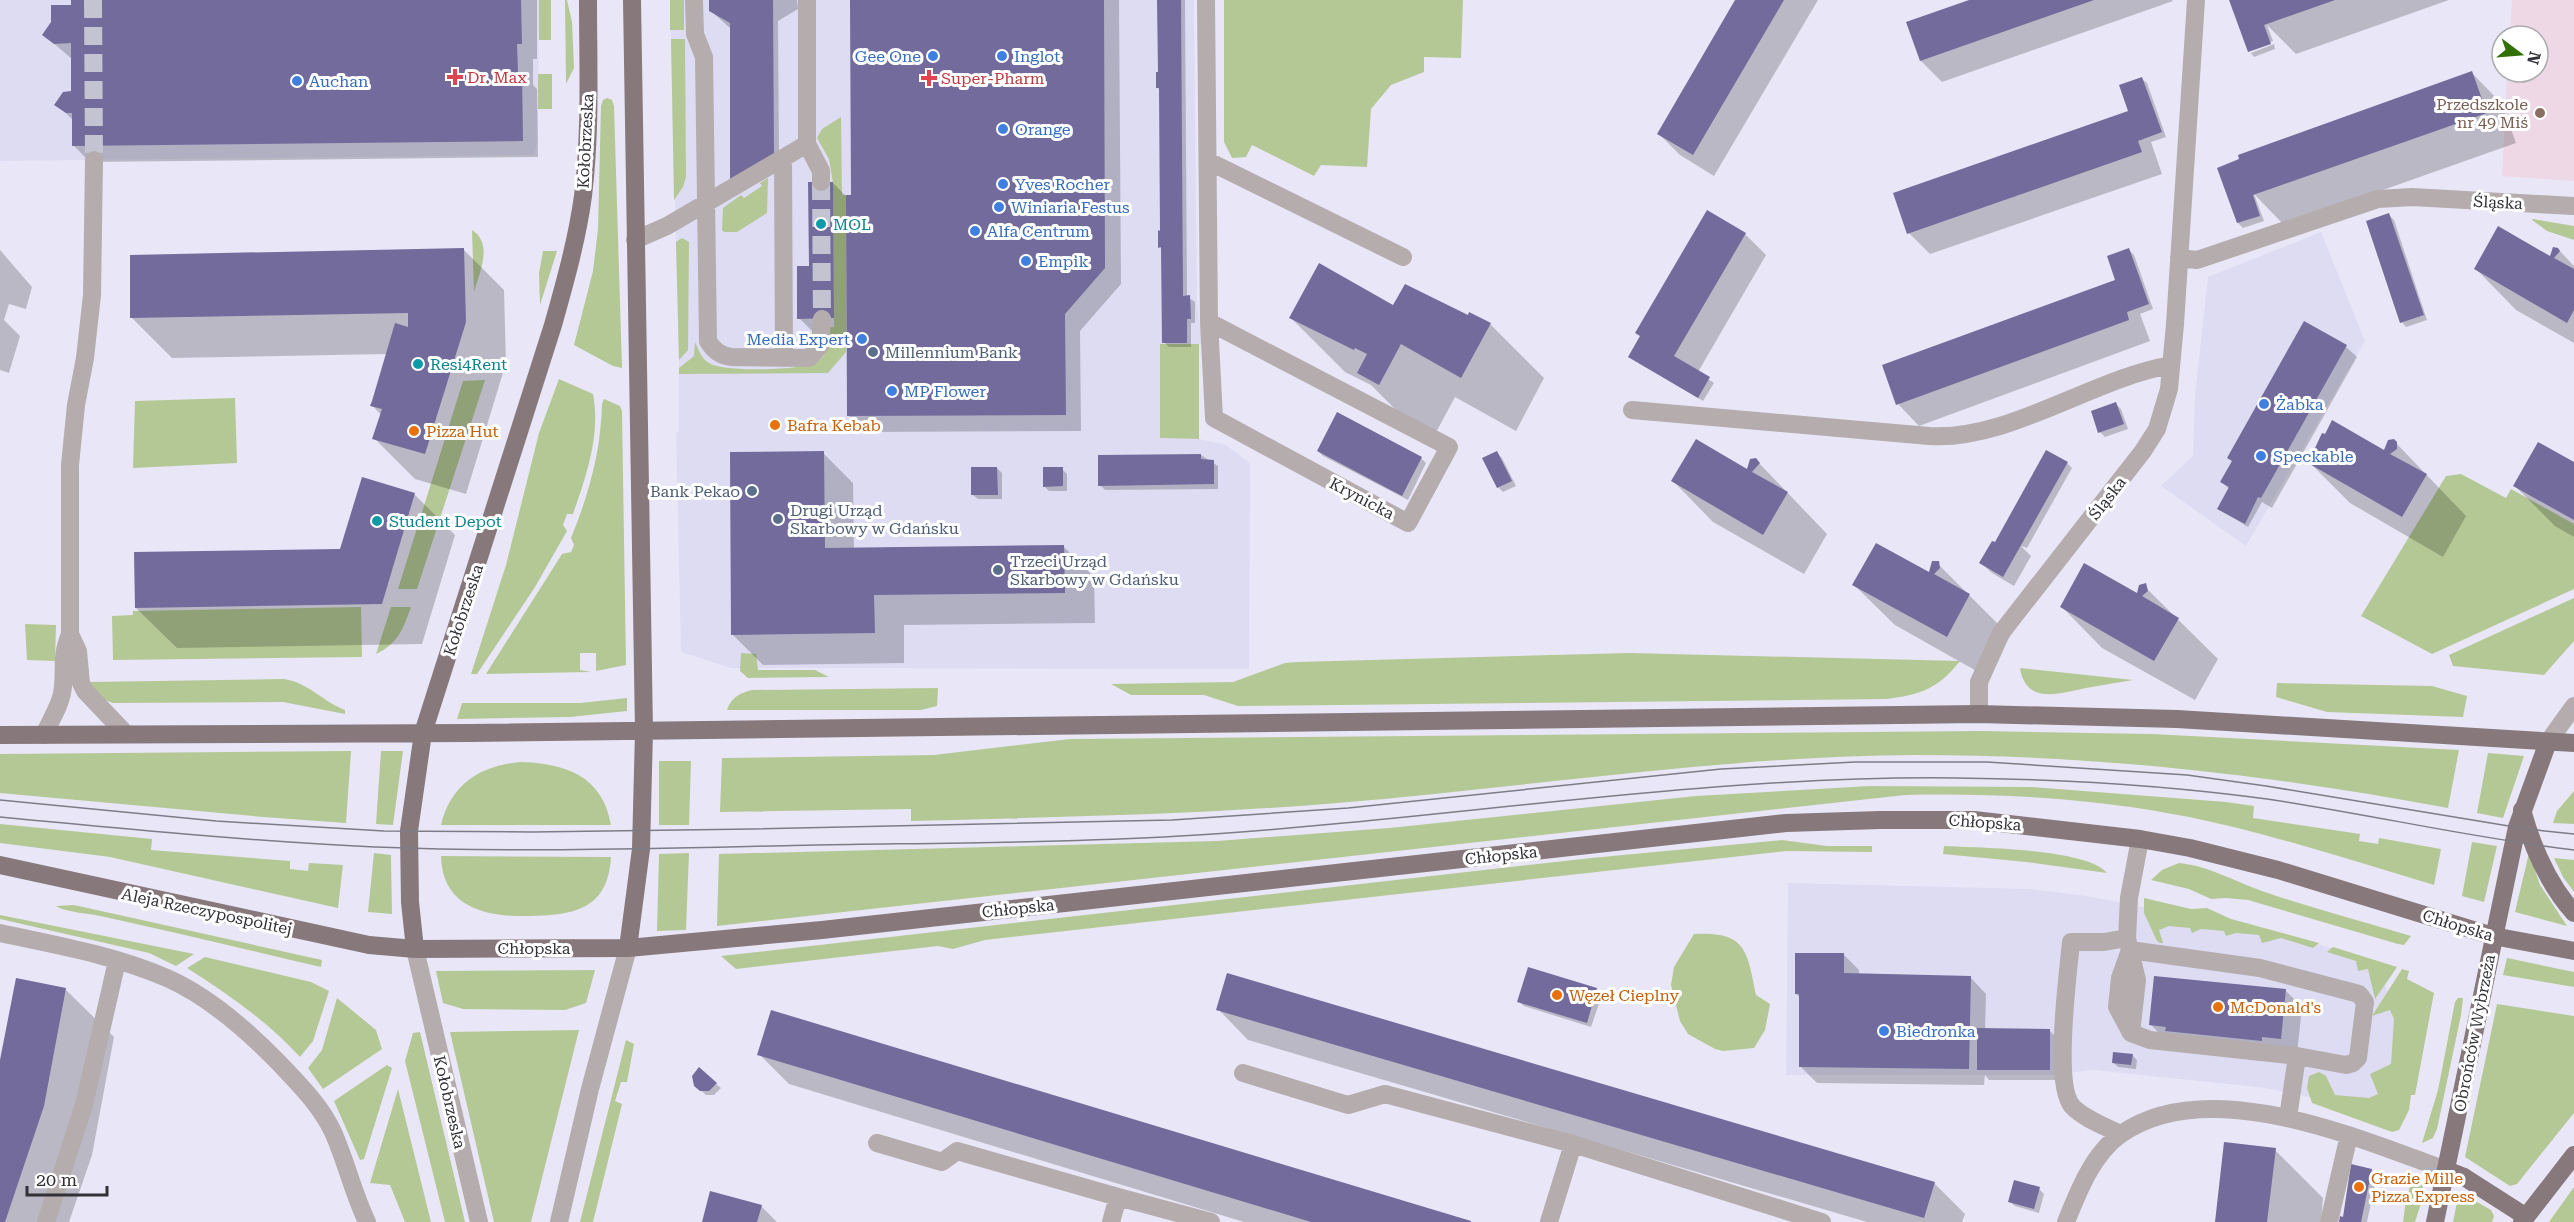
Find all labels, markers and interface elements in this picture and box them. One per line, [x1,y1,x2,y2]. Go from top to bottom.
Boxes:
north arrow [2490,24,2550,84]
place label: Gee One [855,47,921,66]
place label: Inglot [1014,47,1060,66]
marker: Gee One [926,49,940,63]
marker: Inglot [995,49,1009,63]
text: N [2523,49,2545,67]
place label: Dr. Max [467,68,527,87]
place label: Super-Pharm [941,69,1045,88]
marker: Dr. Max [448,70,462,84]
marker: Super-Pharm [922,71,936,85]
place label: Auchan [309,72,368,91]
marker: Auchan [290,74,304,88]
street label: Kołobrzeska [574,93,597,189]
place label: Przedszkole nr 49 Miś [2436,95,2528,132]
marker: Przedszkole nr 49 Miś [2533,106,2547,120]
place label: Orange [1015,120,1071,139]
marker: Orange [996,122,1010,136]
place label: Yves Rocher [1015,175,1110,194]
marker: Yves Rocher [996,177,1010,191]
street label: Śląska [2473,192,2523,213]
place label: Winiaria Festus [1011,198,1130,217]
marker: Winiaria Festus [992,200,1006,214]
place label: MOL [833,215,871,234]
marker: MOL [814,217,828,231]
place label: Alfa Centrum [987,222,1090,241]
marker: Alfa Centrum [968,224,982,238]
place label: Empik [1038,252,1089,271]
marker: Empik [1019,254,1033,268]
place label: Media Expert [746,330,850,349]
marker: Media Expert [855,332,869,346]
place label: Millennium Bank [885,343,1018,362]
marker: Millennium Bank [866,345,880,359]
place label: Resi4Rent [430,355,507,374]
marker: Resi4Rent [411,357,425,371]
place label: MP Flower [904,382,986,401]
marker: MP Flower [885,384,899,398]
place label: Żabka [2276,395,2324,414]
marker: Żabka [2257,397,2271,411]
place label: Bafra Kebab [787,416,881,435]
marker: Bafra Kebab [768,418,782,432]
place label: Pizza Hut [426,422,499,441]
marker: Pizza Hut [407,424,421,438]
place label: Speckable [2273,447,2354,466]
marker: Speckable [2254,449,2268,463]
street label: Krynicka [1326,473,1398,524]
street label: Śląska [2085,473,2130,524]
place label: Bank Pekao [650,482,740,501]
marker: Bank Pekao [745,484,759,498]
place label: Drugi Urząd Skarbowy w Gdańsku [790,501,959,538]
place label: Student Depot [389,512,502,531]
marker: Drugi Urząd Skarbowy w Gdańsku [771,512,785,526]
marker: Student Depot [370,514,384,528]
place label: Trzeci Urząd Skarbowy w Gdańsku [1010,552,1179,589]
street label: Kołobrzeska [440,562,487,658]
marker: Trzeci Urząd Skarbowy w Gdańsku [991,563,1005,577]
street label: Chłopska [1948,810,2022,835]
street label: Chłopska [1464,842,1539,869]
street label: Aleja Rzeczypospolitej [120,884,294,939]
street label: Chłopska [981,895,1056,922]
street label: Chłopska [2420,906,2496,945]
street label: Chłopska [498,939,571,958]
street label: Obrońców Wybrzeża [2450,952,2499,1113]
place label: Węzeł Cieplny [1569,986,1680,1005]
marker: Węzeł Cieplny [1550,988,1564,1002]
place label: McDonald's [2230,998,2322,1017]
marker: McDonald's [2211,1000,2225,1014]
place label: Biedronka [1896,1022,1976,1041]
marker: Biedronka [1877,1024,1891,1038]
street label: Kołobrzeska [430,1054,470,1151]
scale bar [27,1159,106,1197]
text: 20 m [36,1169,77,1190]
place label: Grazie Mille Pizza Express [2371,1169,2475,1206]
marker: Grazie Mille Pizza Express [2352,1180,2366,1194]

